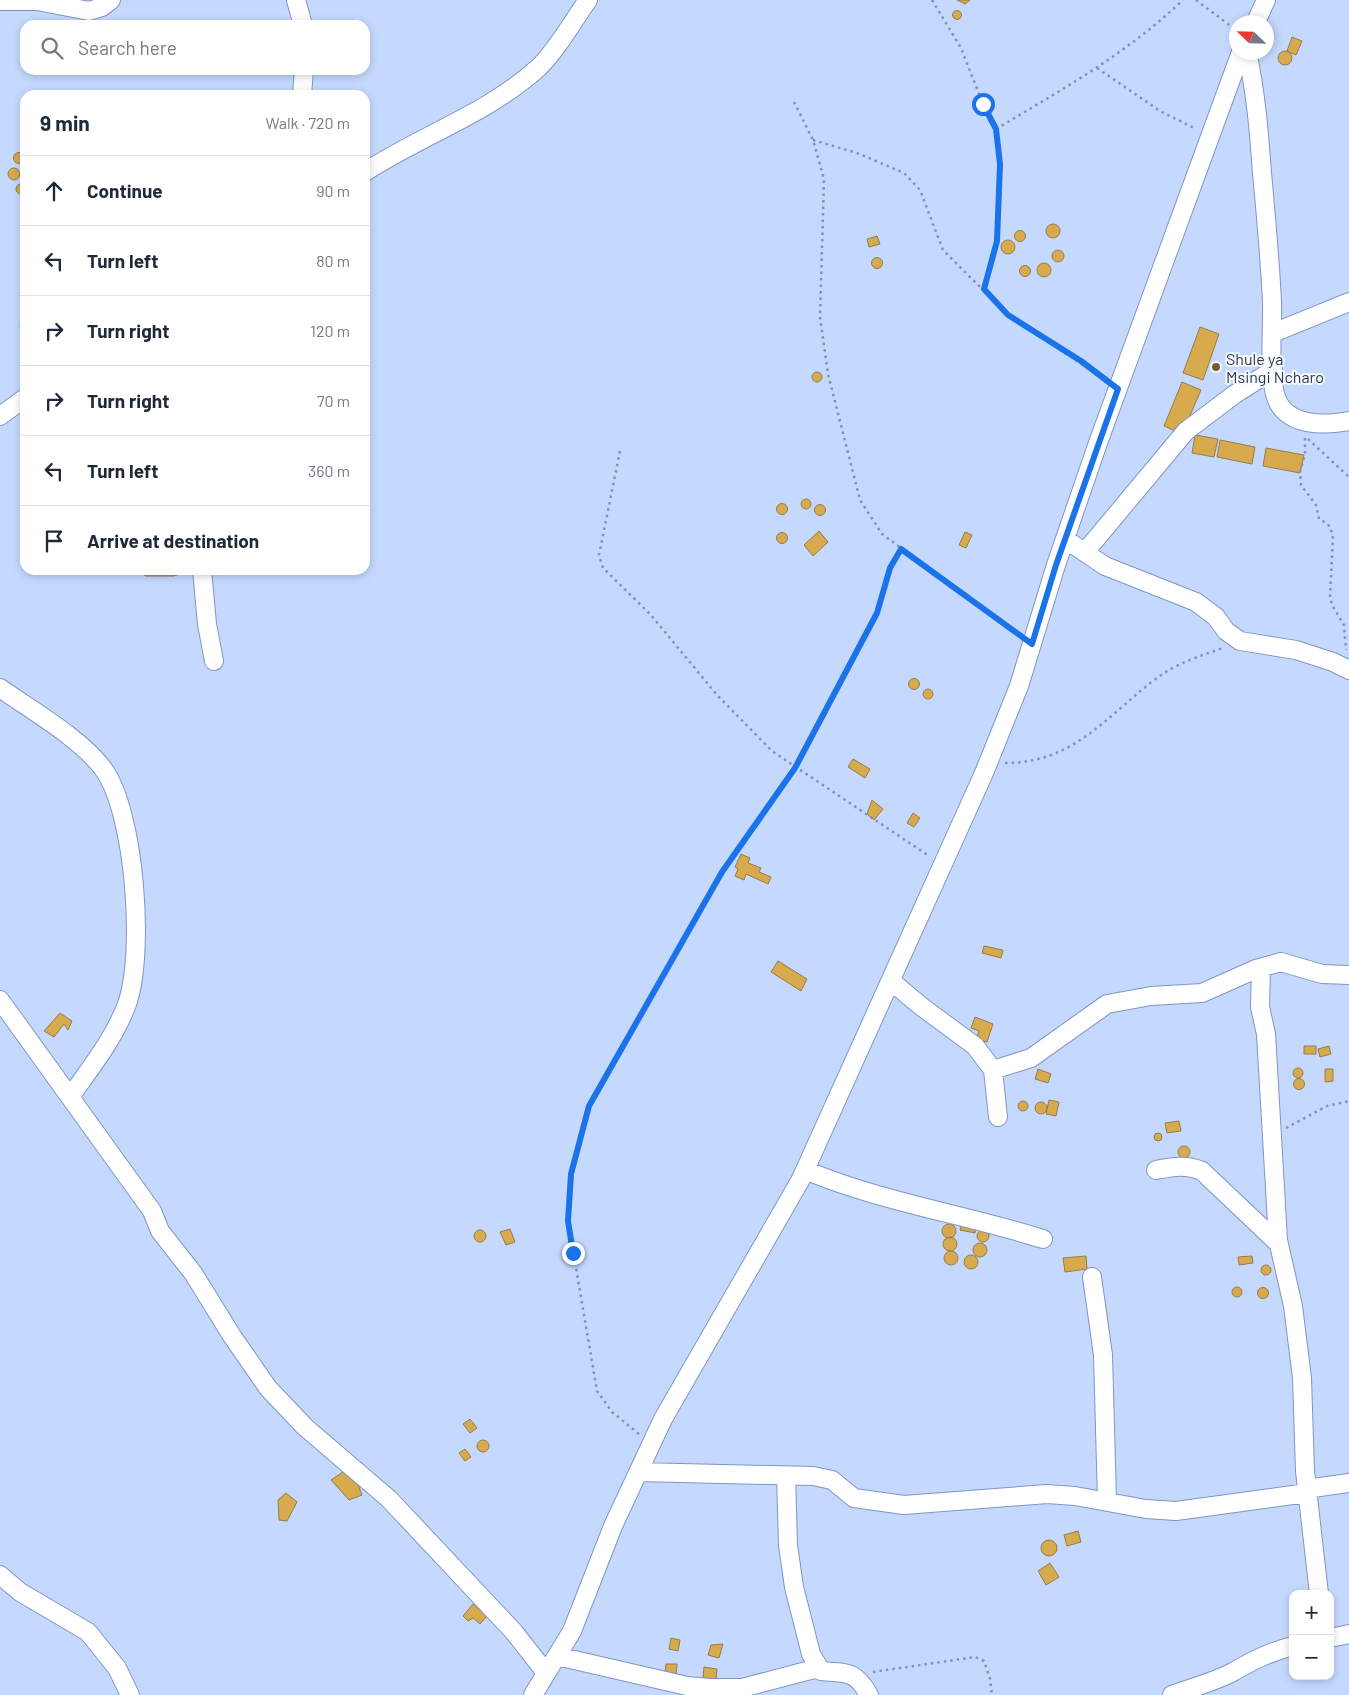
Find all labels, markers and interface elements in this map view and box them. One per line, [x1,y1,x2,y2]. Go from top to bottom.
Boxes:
north arrow [1229,15,1274,60]
search box [20,20,370,75]
icon: search [38,34,66,62]
text: Search here [78,36,177,59]
route start [972,93,995,116]
text: 9 min [40,110,90,135]
text: Walk · 720 m [265,113,350,132]
icon: ahead [40,177,68,205]
text: Continue [87,179,163,202]
text: 90 m [316,181,350,200]
icon: left [40,247,68,275]
text: Turn left [87,249,158,272]
text: 80 m [316,251,350,270]
icon: right [40,317,68,345]
text: Turn right [87,319,169,342]
text: 120 m [310,321,350,340]
place label: Shule ya Msingi Ncharo [1226,349,1324,386]
marker: Shule ya Msingi Ncharo [1210,361,1222,373]
icon: right [40,387,68,415]
text: Turn right [87,389,169,412]
text: 70 m [317,391,350,410]
icon: left [40,457,68,485]
text: Turn left [87,459,158,482]
text: 360 m [308,461,350,480]
icon: arrive [40,527,68,555]
text: Arrive at destination [87,529,259,552]
route end [562,1242,585,1265]
map controls [1289,1590,1334,1680]
button: + [1289,1590,1334,1635]
button: − [1289,1635,1334,1680]

